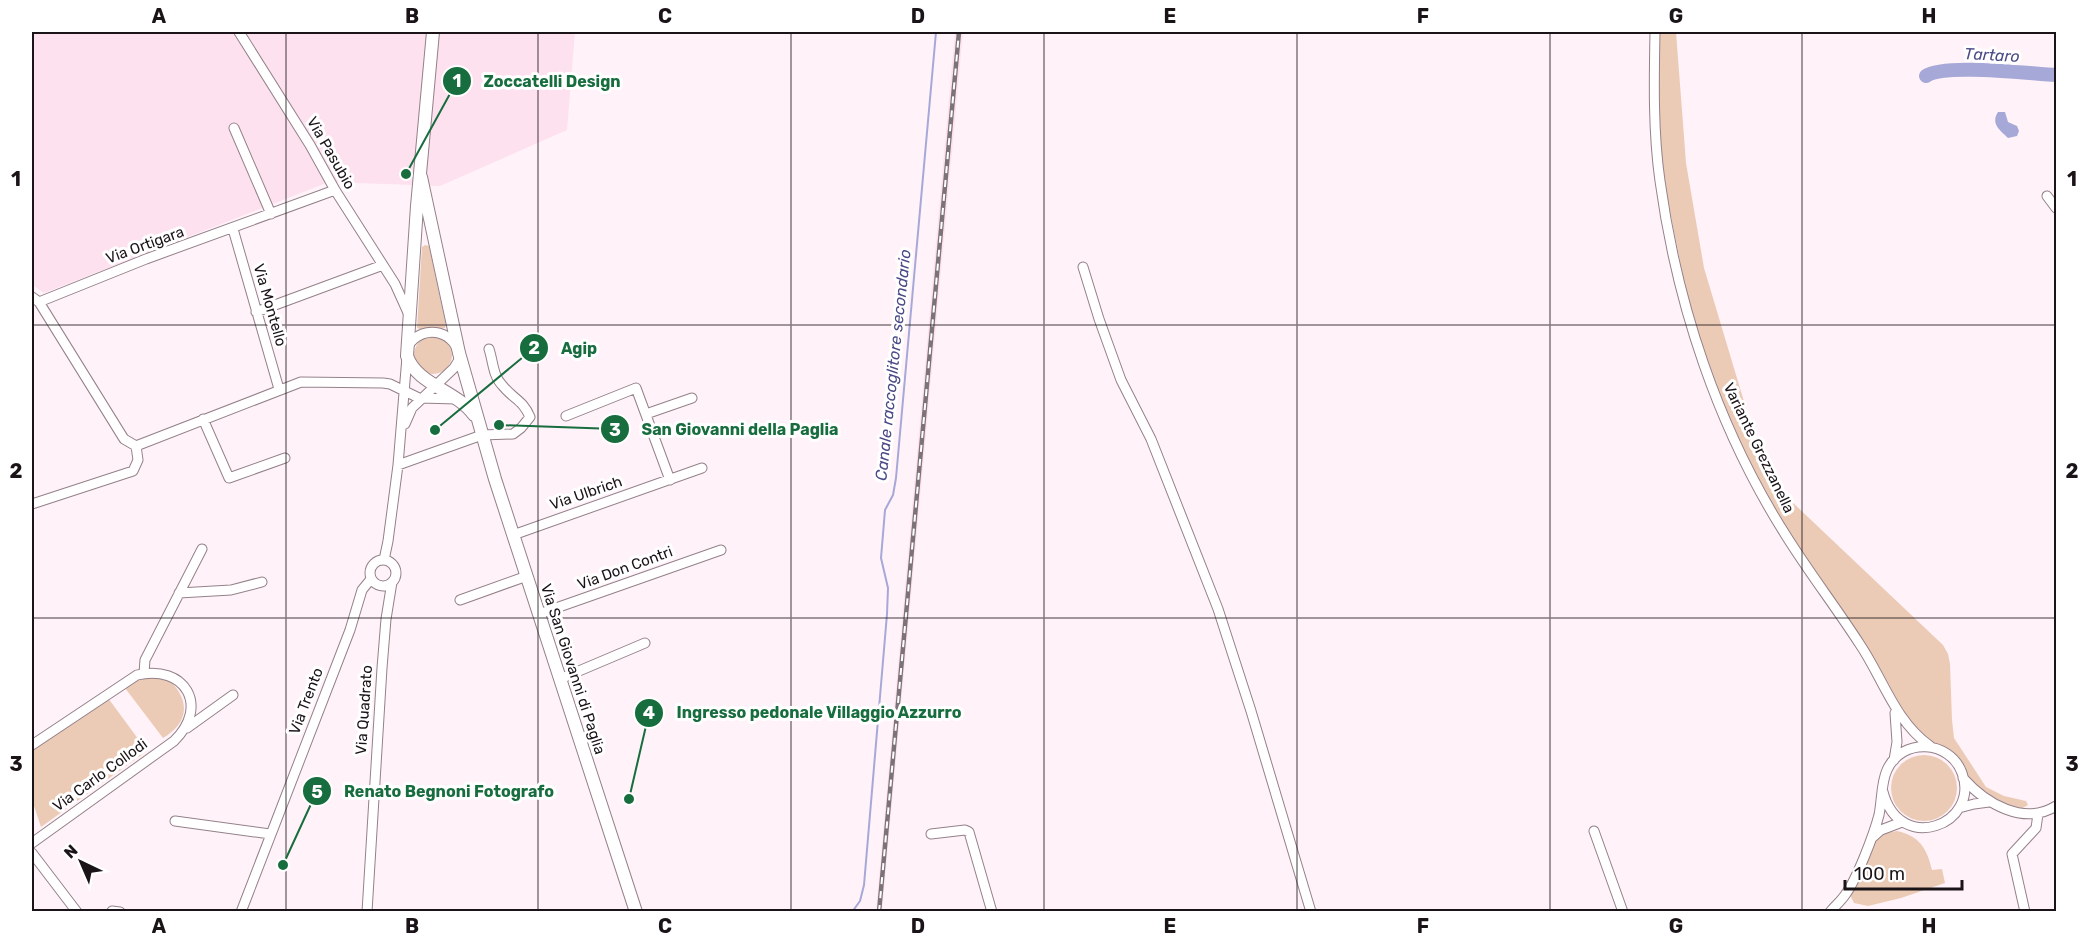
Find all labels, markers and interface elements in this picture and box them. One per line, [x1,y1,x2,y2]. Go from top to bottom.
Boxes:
text: A [152,4,167,28]
text: B [405,4,419,28]
text: C [658,4,672,28]
text: D [911,4,925,28]
text: E [1164,4,1176,28]
text: F [1417,4,1429,28]
text: G [1669,4,1683,28]
text: H [1922,4,1936,28]
water label: Tartaro [1964,44,2020,66]
callout: Zoccatelli Design [442,64,633,98]
text: 1 [453,70,461,92]
text: Zoccatelli Design [483,72,621,91]
street label: Via Pasubio [303,113,359,193]
text: 1 [11,167,21,191]
text: 1 [2067,167,2077,191]
street label: Via Ortigara [103,223,187,267]
water label: Canale raccoglitore secondario [871,248,915,482]
street label: Via Montello [250,262,290,348]
callout: Agip [519,331,609,365]
text: 2 [528,337,540,359]
text: Agip [561,339,597,358]
street label: Variante Grezzanella [1720,380,1798,516]
callout: San Giovanni della Paglia [600,412,851,446]
text: 3 [609,419,621,441]
text: San Giovanni della Paglia [642,420,838,439]
text: 2 [10,459,23,483]
text: 2 [2066,459,2079,483]
street label: Via Ulbrich [548,472,624,514]
street label: Via Don Contri [575,542,675,594]
street label: Via San Giovanni di Paglia [537,581,609,757]
street label: Via Quadrato [352,664,376,756]
street label: Via Trento [285,665,327,737]
callout: Ingresso pedonale Villaggio Azzurro [634,696,974,730]
text: 4 [643,702,655,724]
text: Ingresso pedonale Villaggio Azzurro [677,703,962,722]
street label: Via Carlo Collodi [49,735,151,815]
text: 3 [9,752,23,776]
text: 3 [2065,752,2079,776]
callout: Renato Begnoni Fotografo [302,774,566,808]
text: 5 [311,781,323,803]
text: Renato Begnoni Fotografo [344,782,554,801]
north arrow [51,832,111,892]
text: N [60,841,82,862]
scale bar [1845,853,1962,891]
text: 100 m [1854,863,1905,885]
text: A [152,914,167,938]
text: B [405,914,419,938]
text: C [658,914,672,938]
text: D [911,914,925,938]
text: E [1164,914,1176,938]
text: F [1417,914,1429,938]
text: G [1669,914,1683,938]
text: H [1922,914,1936,938]

